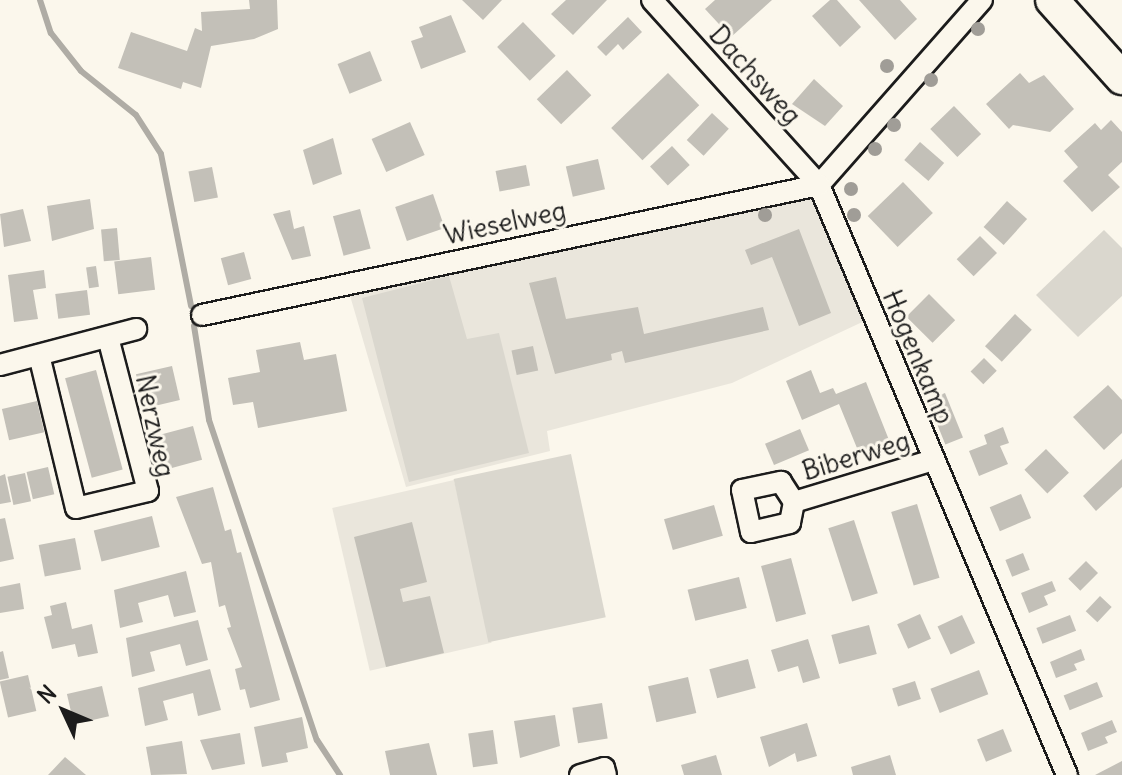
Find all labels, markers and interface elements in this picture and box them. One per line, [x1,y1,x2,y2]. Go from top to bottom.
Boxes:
street label: Dachsweg [703,19,807,131]
street label: Wieselweg [441,195,569,251]
street label: Hogenkamp [876,285,960,429]
street label: Nerzweg [129,372,181,480]
street label: Biberweg [798,425,914,487]
north arrow [24,671,104,751]
text: N [31,679,62,710]

